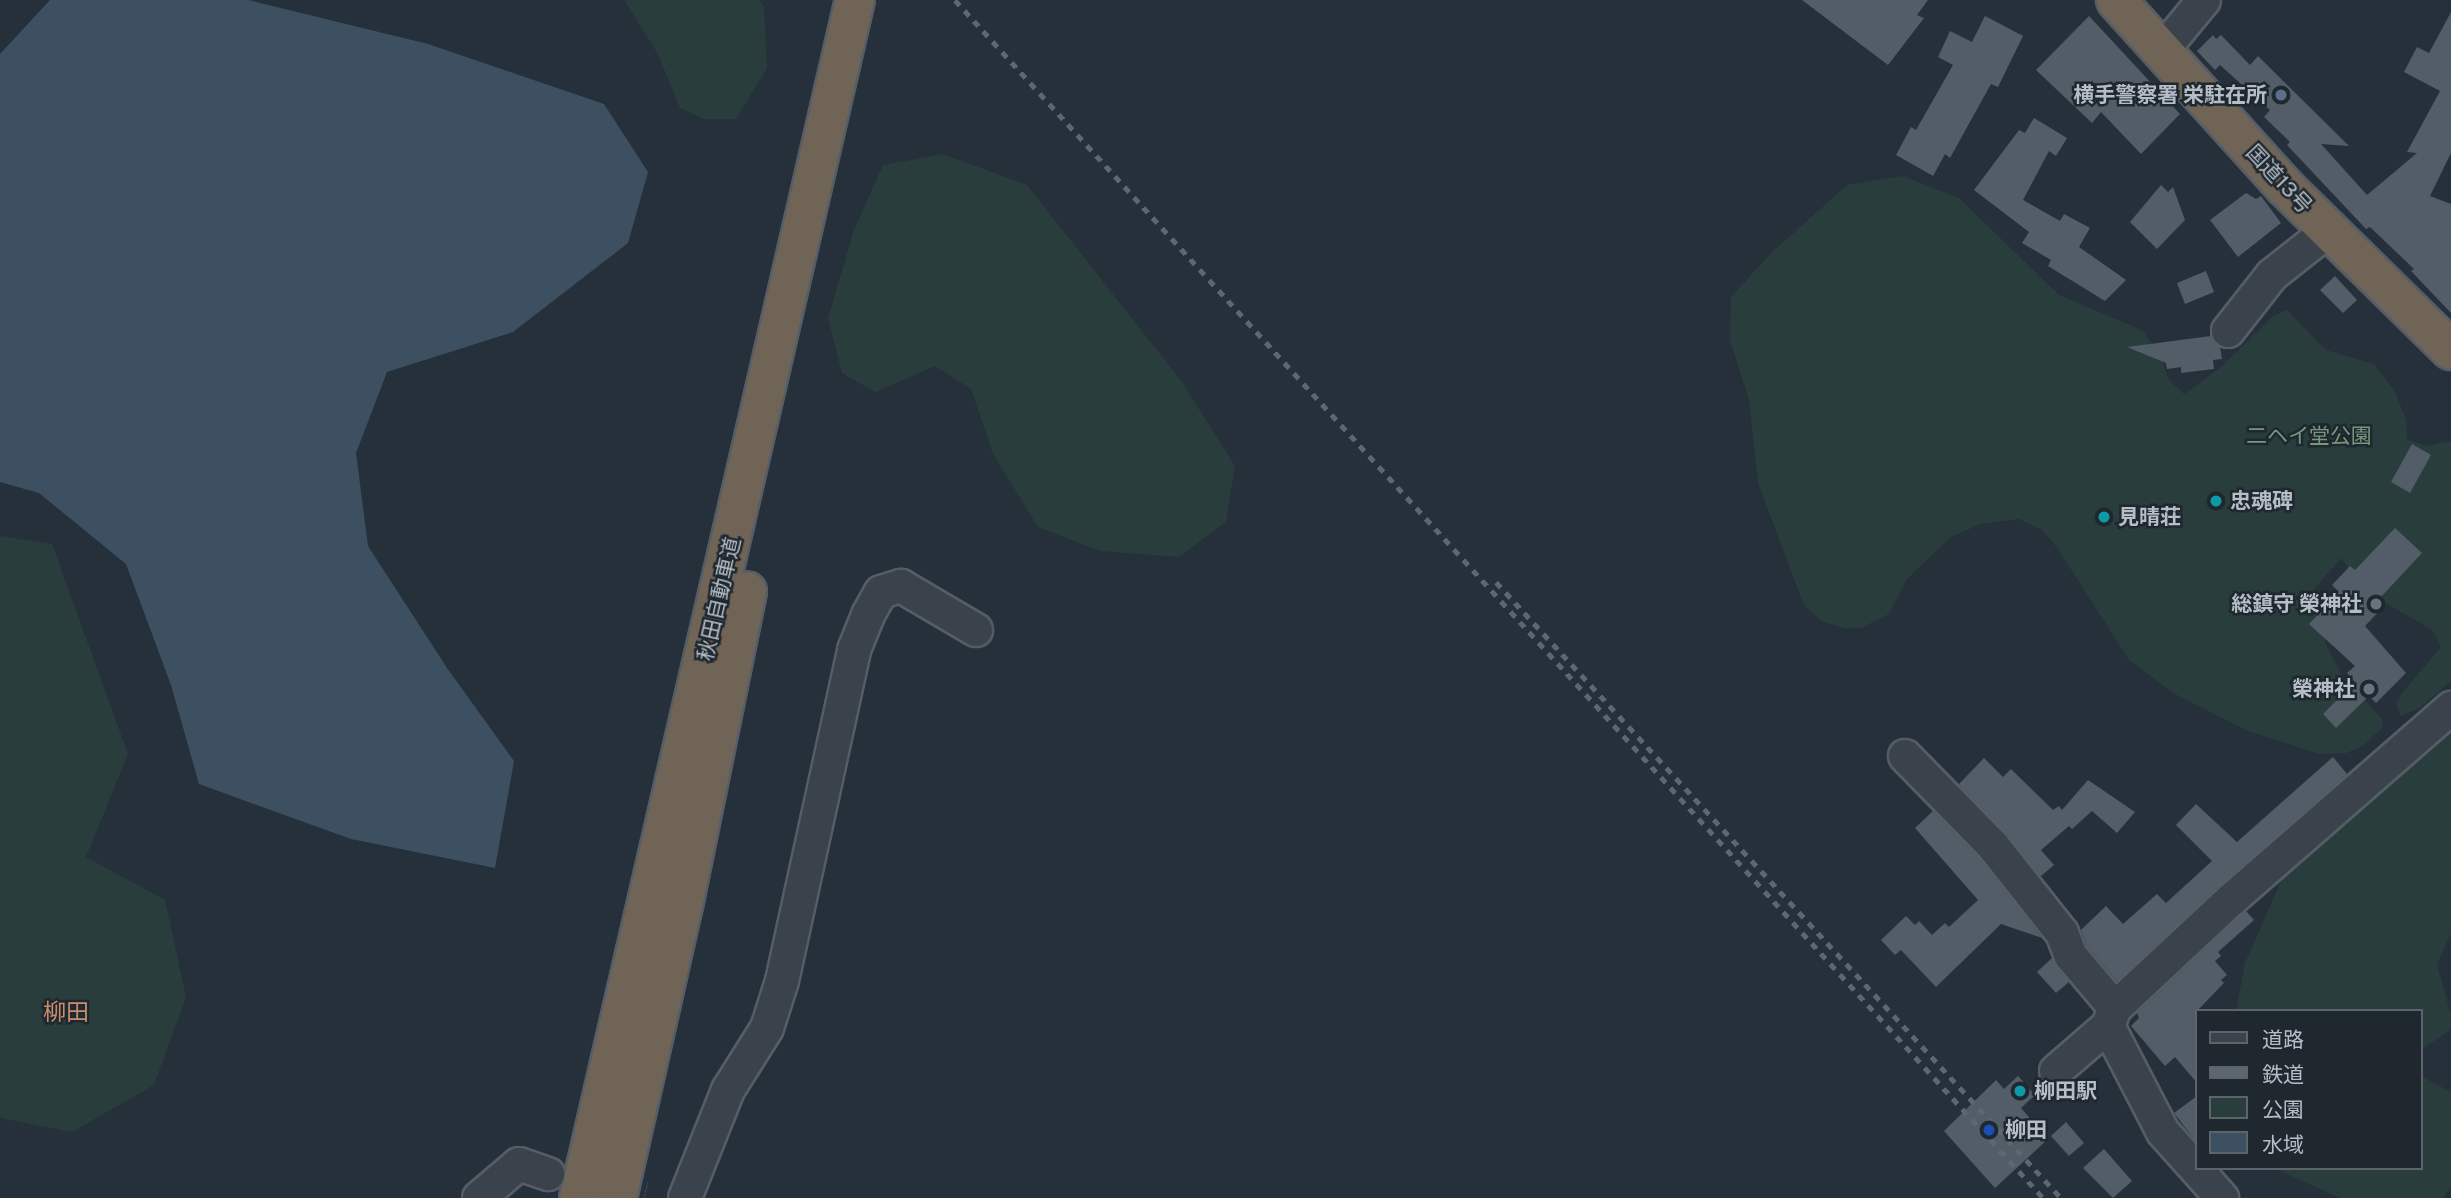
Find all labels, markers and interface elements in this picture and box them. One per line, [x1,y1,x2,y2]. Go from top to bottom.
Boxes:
place label: 横手警察署 栄駐在所 [2073,82,2267,108]
marker: 横手警察署 栄駐在所 [2273,87,2289,103]
street label: 国道13号 [2241,139,2317,219]
park label: 二ヘイ堂公園 [2246,423,2372,449]
place label: 忠魂碑 [2230,488,2293,514]
marker: 忠魂碑 [2208,493,2224,509]
place label: 見晴荘 [2118,504,2181,530]
marker: 見晴荘 [2096,509,2112,525]
street label: 秋田自動車道 [693,535,745,663]
place label: 総鎮守 榮神社 [2231,591,2362,617]
marker: 総鎮守 榮神社 [2368,596,2384,612]
place label: 榮神社 [2292,676,2355,702]
marker: 榮神社 [2361,681,2377,697]
district label: 柳田 [43,998,89,1026]
legend [2196,1009,2423,1170]
text: 道路 [2262,1027,2304,1052]
text: 鉄道 [2262,1062,2304,1087]
place label: 柳田駅 [2034,1078,2097,1104]
marker: 柳田駅 [2012,1083,2028,1099]
text: 公園 [2262,1097,2304,1122]
place label: 柳田 [2005,1117,2047,1143]
marker: 柳田 [1979,1120,1999,1140]
text: 水域 [2262,1132,2304,1157]

